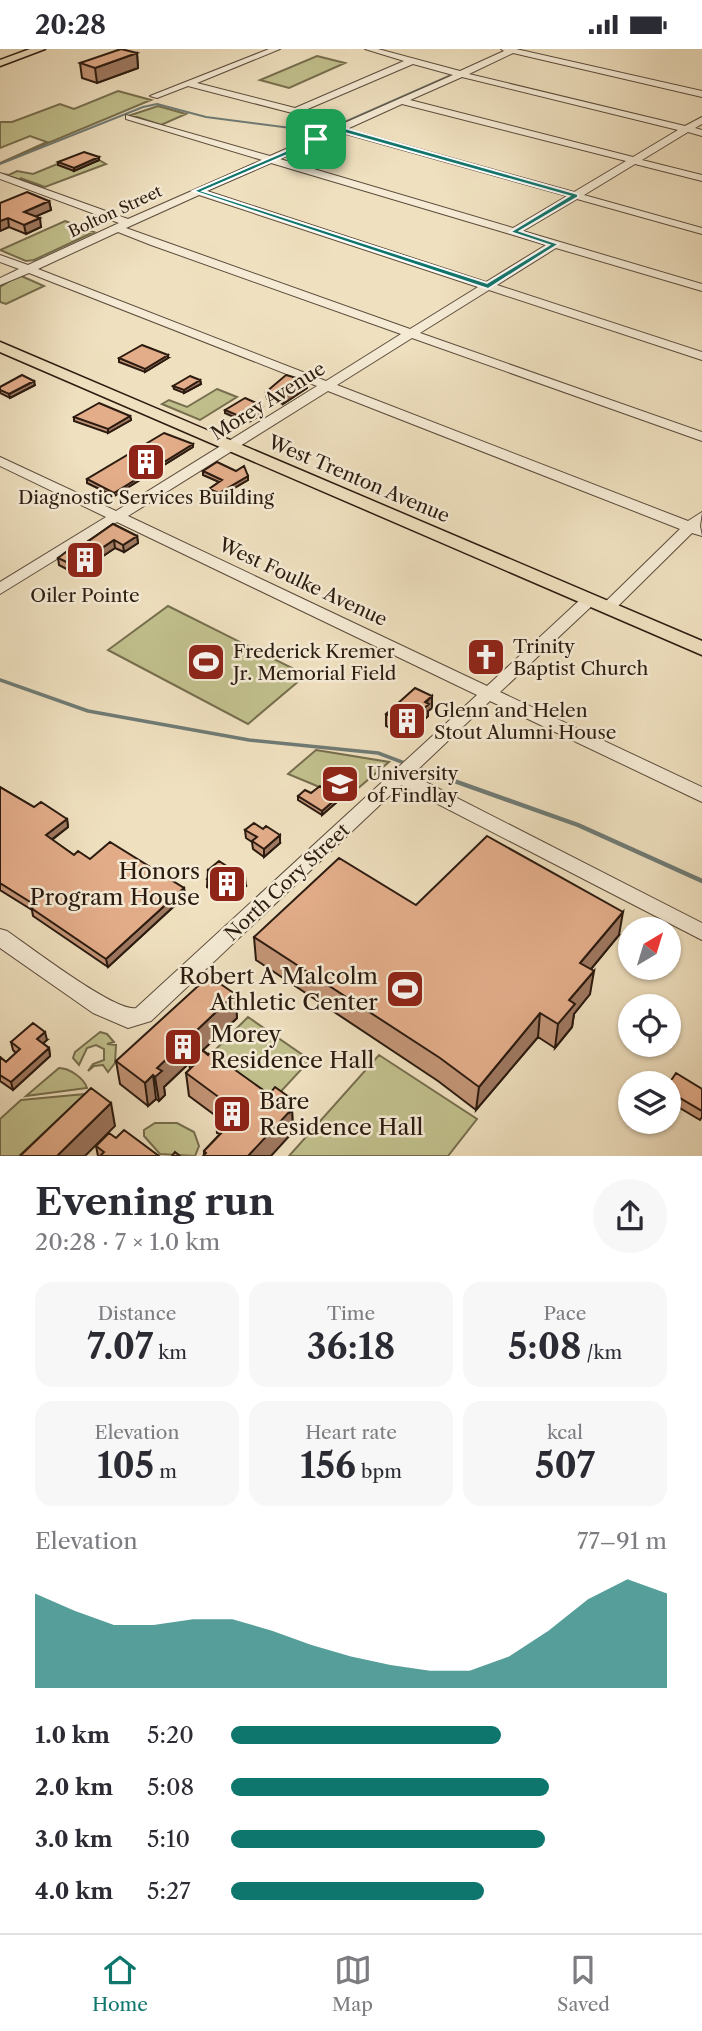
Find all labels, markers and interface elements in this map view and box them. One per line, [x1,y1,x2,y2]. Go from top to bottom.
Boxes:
text: 20:28 [35,9,106,41]
pin [286,109,346,169]
icon: arrive [297,120,335,158]
street label: Bolton Street [65,180,165,241]
street label: Morey Avenue [207,357,329,445]
street label: West Trenton Avenue [264,430,453,528]
building icon: Diagnostic Services Building [125,441,167,483]
place label: Diagnostic Services Building [18,486,275,509]
street label: West Foulke Avenue [214,532,391,631]
building icon: Oiler Pointe [64,539,106,581]
place label: Oiler Pointe [30,584,140,607]
place label: Trinity Baptist Church [513,635,648,680]
church icon: Trinity Baptist Church [465,636,507,678]
place label: Frederick Kremer Jr. Memorial Field [230,640,397,685]
sports icon: Frederick Kremer Jr. Memorial Field [185,641,227,683]
place label: Glenn and Helen Stout Alumni House [434,699,616,744]
building icon: Glenn and Helen Stout Alumni House [386,700,428,742]
place label: University of Findlay [367,762,459,807]
school or university icon: University of Findlay [319,763,361,805]
street label: North Cory Street [220,818,354,946]
place label: Honors Program House [30,857,200,911]
building icon: Honors Program House [206,863,248,905]
north arrow [618,917,681,980]
map controls [618,917,681,1134]
place label: Robert A Malcolm Athletic Center [179,962,378,1016]
sports icon: Robert A Malcolm Athletic Center [384,968,426,1010]
button: locate [618,994,681,1057]
place label: Morey Residence Hall [210,1020,374,1074]
building icon: Morey Residence Hall [162,1026,204,1068]
button: layers [618,1071,681,1134]
place label: Bare Residence Hall [259,1087,423,1141]
building icon: Bare Residence Hall [211,1093,253,1135]
text: Evening run [35,1178,275,1225]
button: share [593,1179,667,1253]
text: 20:28 · 7 × 1.0 km [35,1228,220,1256]
text: Distance [98,1302,176,1325]
text: Time [327,1302,375,1325]
text: Pace [544,1302,586,1325]
text: 7.07 [87,1325,153,1368]
text: 36:18 [307,1325,395,1368]
text: 5:08 [508,1325,581,1368]
text: km [153,1341,187,1364]
text: /km [581,1341,622,1364]
text: Elevation [95,1421,179,1444]
text: Heart rate [305,1421,397,1444]
text: kcal [547,1421,583,1444]
text: 105 [97,1444,154,1487]
text: 156 [300,1444,356,1487]
text: 507 [535,1444,595,1487]
text: m [154,1460,177,1483]
text: bpm [356,1460,402,1483]
text: Elevation [35,1527,138,1555]
text: 77–91 m [577,1527,667,1555]
text: 1.0 km [35,1721,110,1749]
text: 5:20 [147,1721,194,1749]
text: 2.0 km [35,1773,113,1801]
text: 5:08 [147,1773,194,1801]
text: 3.0 km [35,1825,113,1853]
text: 5:10 [147,1825,190,1853]
text: 4.0 km [35,1877,113,1905]
text: 5:27 [147,1877,191,1905]
tab: Home [92,1951,148,2016]
tab: Map [332,1951,373,2016]
tab: Saved [557,1951,610,2016]

